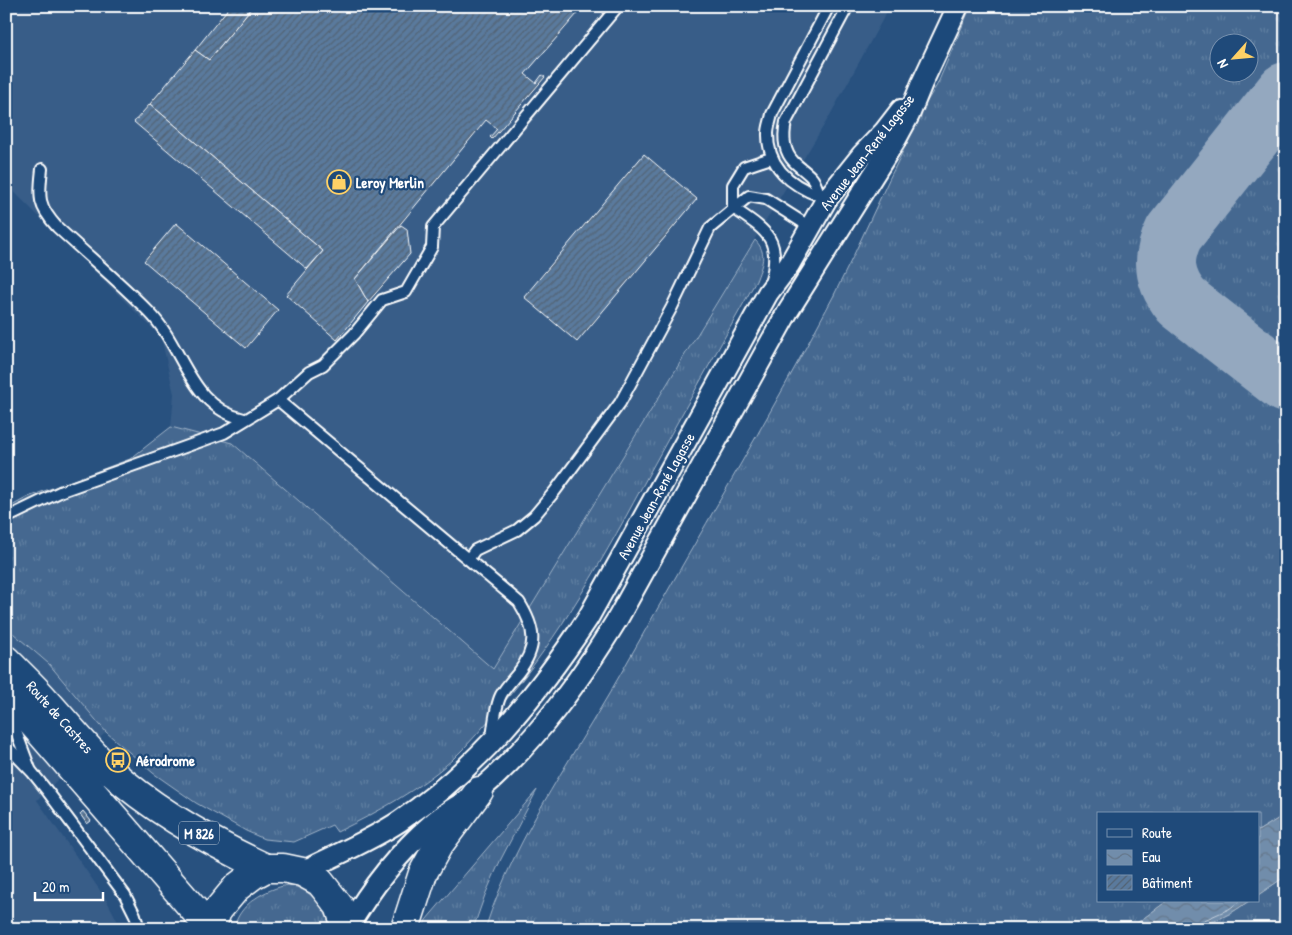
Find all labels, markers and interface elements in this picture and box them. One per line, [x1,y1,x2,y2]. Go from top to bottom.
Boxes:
north arrow [1210,32,1260,82]
text: N [1212,56,1232,72]
street label: Avenue Jean-René Lagasse [815,89,919,215]
shop icon: Leroy Merlin [326,169,352,195]
place label: Leroy Merlin [356,172,424,194]
street label: Avenue Jean-René Lagasse [612,429,700,563]
street label: Route de Castres [22,676,98,758]
bus stop icon: Aérodrome [105,747,131,773]
place label: Aérodrome [136,750,195,771]
legend [1097,812,1260,902]
road number: M 826 [179,821,219,844]
text: Route [1142,822,1172,843]
text: Eau [1142,846,1161,867]
scale bar [35,870,102,902]
text: Bâtiment [1142,872,1193,893]
text: 20 m [42,876,69,897]

